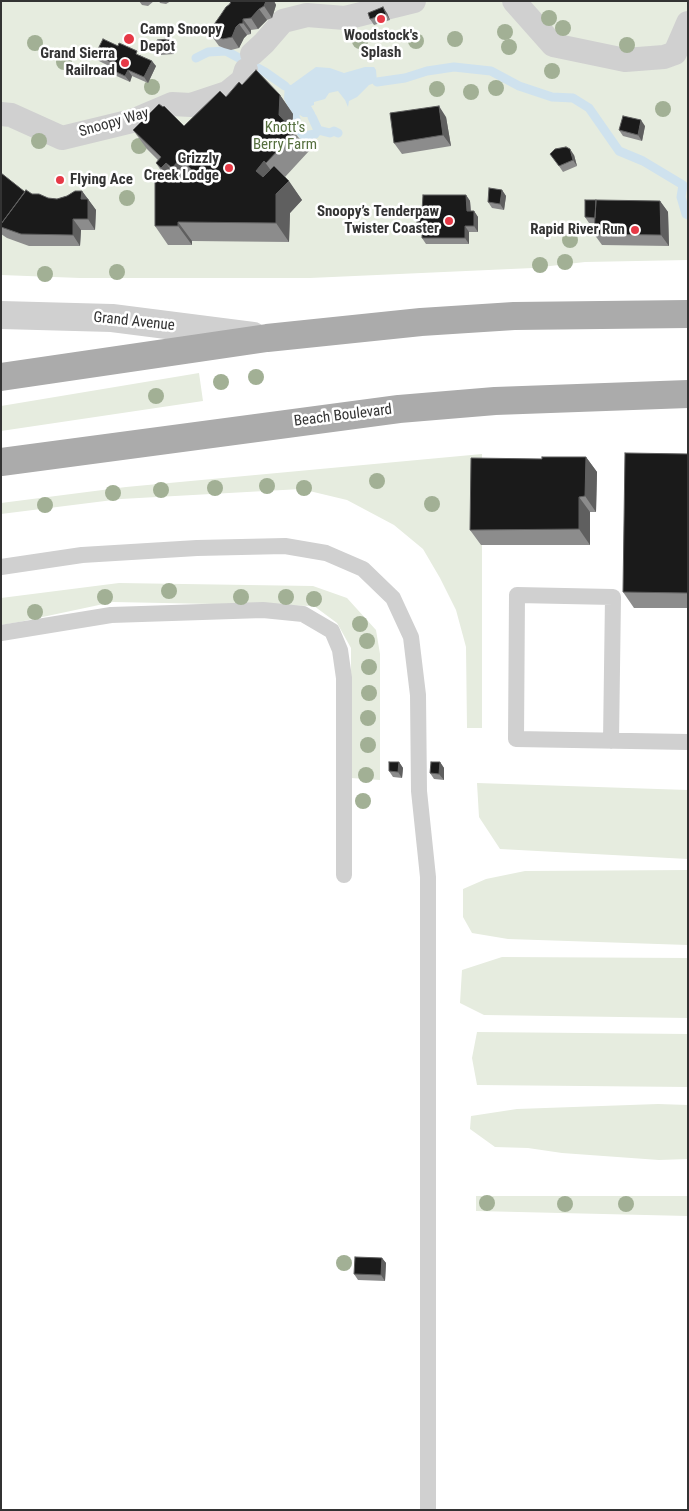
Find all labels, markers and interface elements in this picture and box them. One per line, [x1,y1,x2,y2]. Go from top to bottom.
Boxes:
marker: Woodstock's Splash [375,13,387,25]
place label: Camp Snoopy Depot [140,21,222,56]
place label: Woodstock's Splash [344,27,418,62]
marker: Camp Snoopy Depot [122,32,136,46]
place label: Grand Sierra Railroad [40,45,115,80]
marker: Grand Sierra Railroad [119,57,131,69]
street label: Snoopy Way [77,104,151,142]
park label: Knott's Berry Farm [253,119,317,154]
place label: Grizzly Creek Lodge [144,150,219,185]
marker: Grizzly Creek Lodge [223,162,235,174]
place label: Flying Ace [70,171,133,189]
marker: Flying Ace [54,174,66,186]
place label: Snoopy’s Tenderpaw Twister Coaster [317,203,439,238]
marker: Snoopy’s Tenderpaw Twister Coaster [443,215,455,227]
place label: Rapid River Run [530,221,625,239]
marker: Rapid River Run [629,224,641,236]
street label: Grand Avenue [92,309,176,335]
street label: Beach Boulevard [293,401,393,431]

